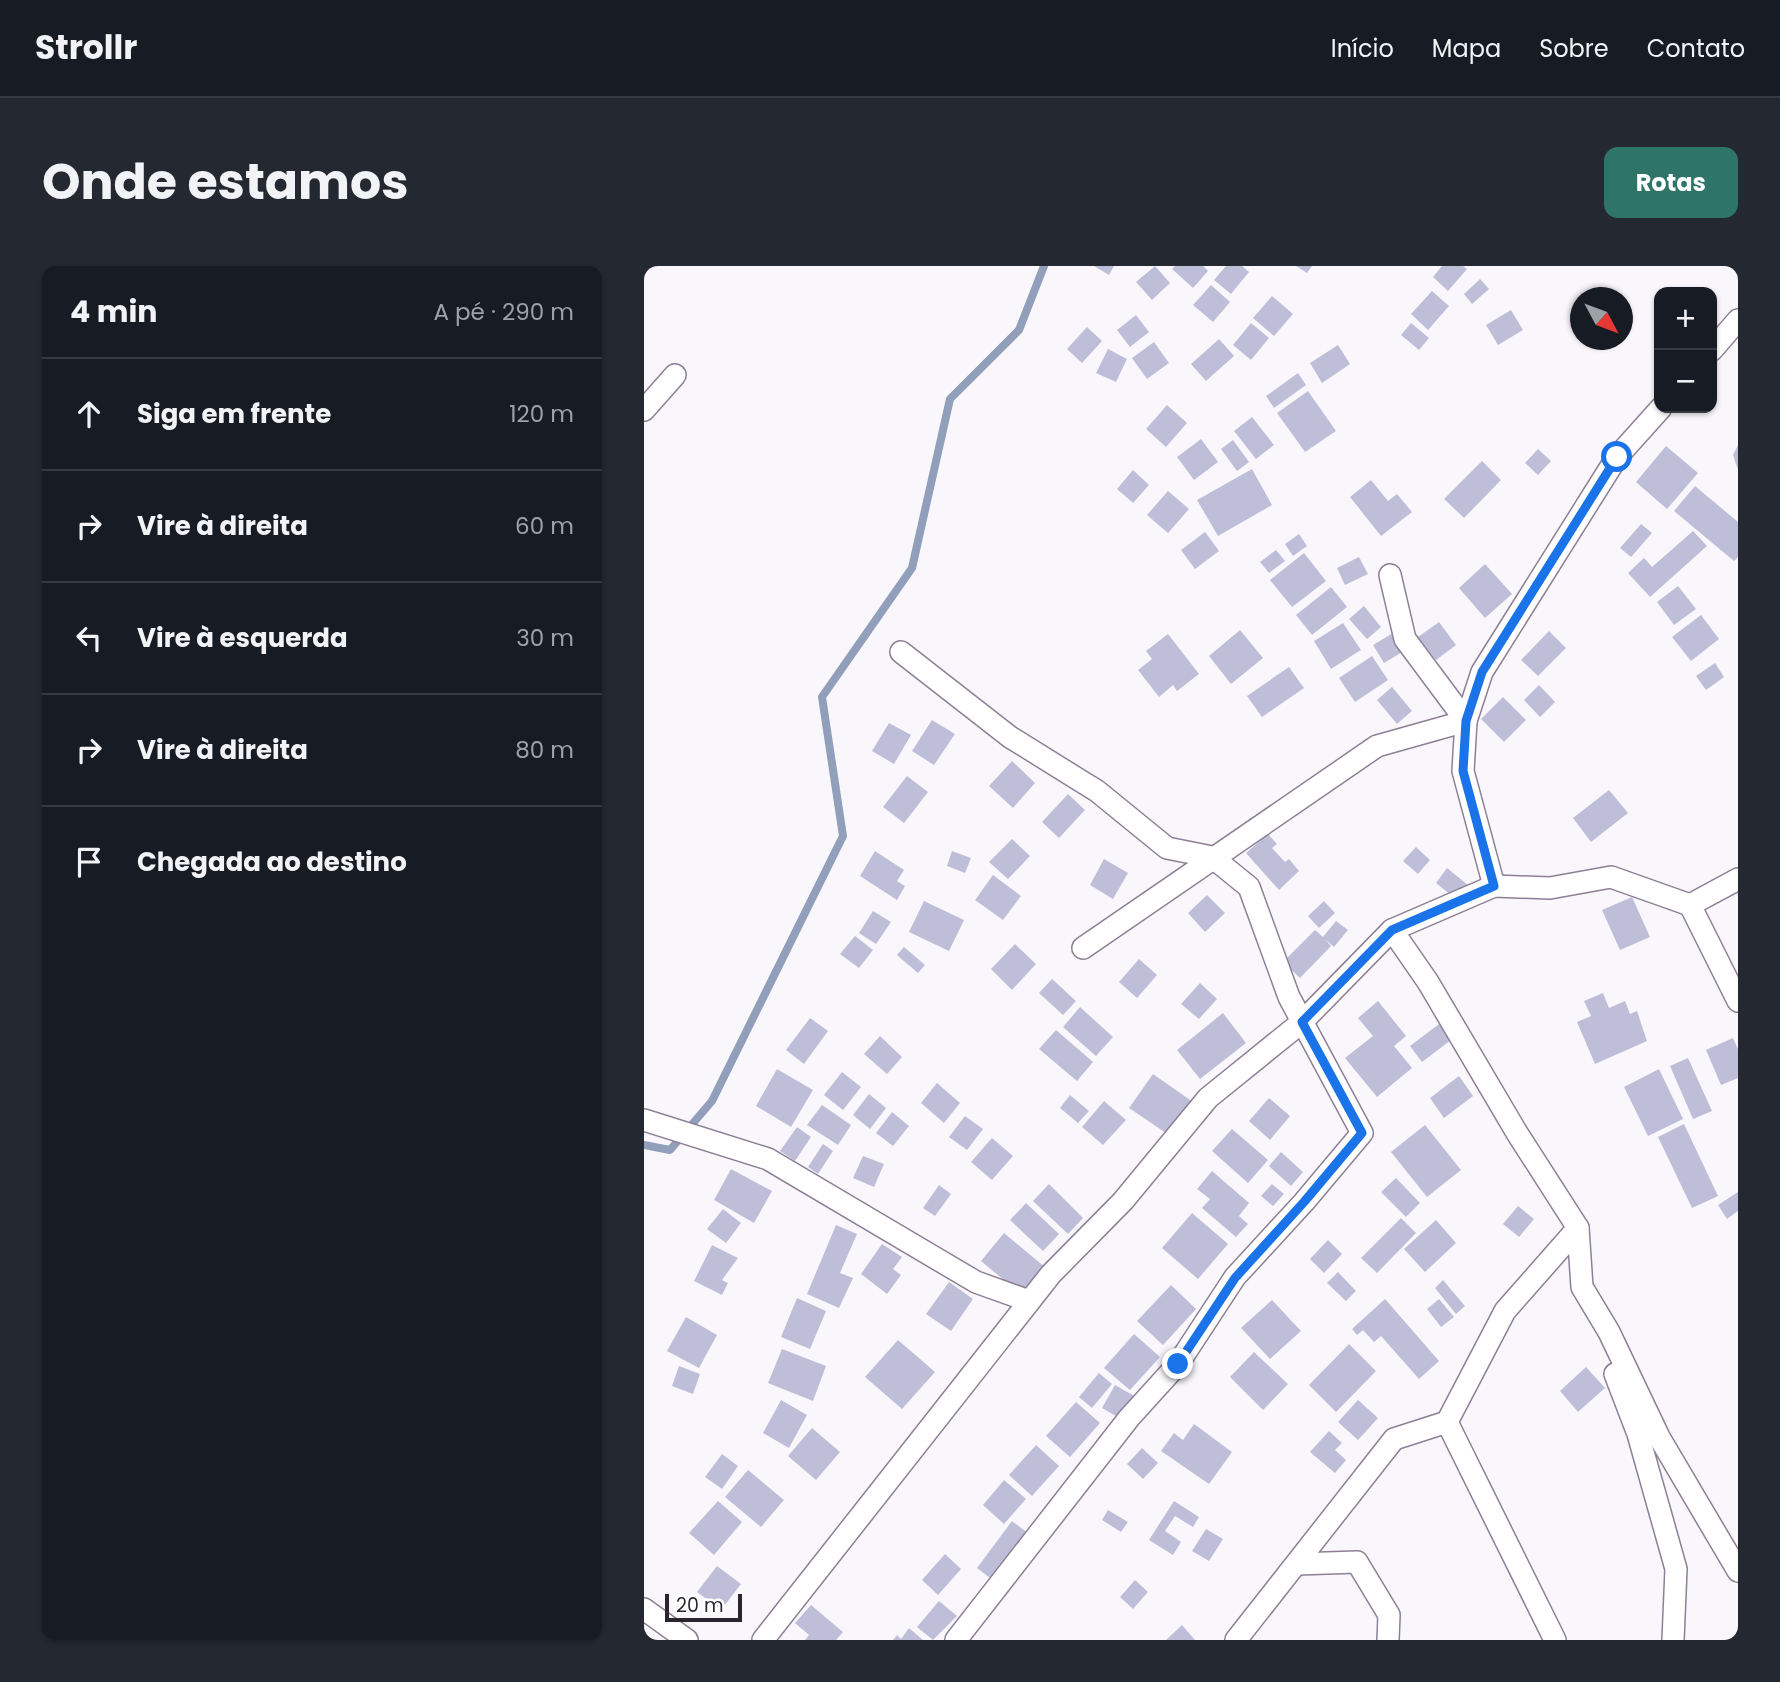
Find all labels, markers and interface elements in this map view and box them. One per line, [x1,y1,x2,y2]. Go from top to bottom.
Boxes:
text: Strollr [35,24,137,71]
text: Início [1331,32,1394,65]
text: Mapa [1432,32,1501,65]
text: Sobre [1539,32,1609,65]
text: Contato [1647,32,1745,65]
button: Rotas [1604,147,1738,218]
text: Onde estamos [42,148,409,216]
north arrow [1570,287,1633,350]
map controls [1654,287,1717,413]
button: + [1654,287,1717,350]
text: 4 min [70,290,158,333]
text: A pé · 290 m [433,296,574,328]
button: − [1654,350,1717,413]
icon: ahead [70,395,108,433]
text: Siga em frente [137,396,331,432]
text: 120 m [509,398,574,430]
route start [1601,441,1632,472]
icon: right [70,507,108,545]
text: Vire à direita [137,508,308,544]
text: 60 m [515,510,574,542]
icon: left [70,619,108,657]
text: Vire à esquerda [137,620,348,656]
text: 30 m [516,622,574,654]
icon: right [70,731,108,769]
text: Vire à direita [137,732,308,768]
text: 80 m [515,734,574,766]
icon: arrive [70,843,108,881]
text: Chegada ao destino [137,844,407,880]
route end [1162,1348,1193,1379]
scale bar [665,1591,742,1623]
text: 20 m [676,1592,724,1619]

